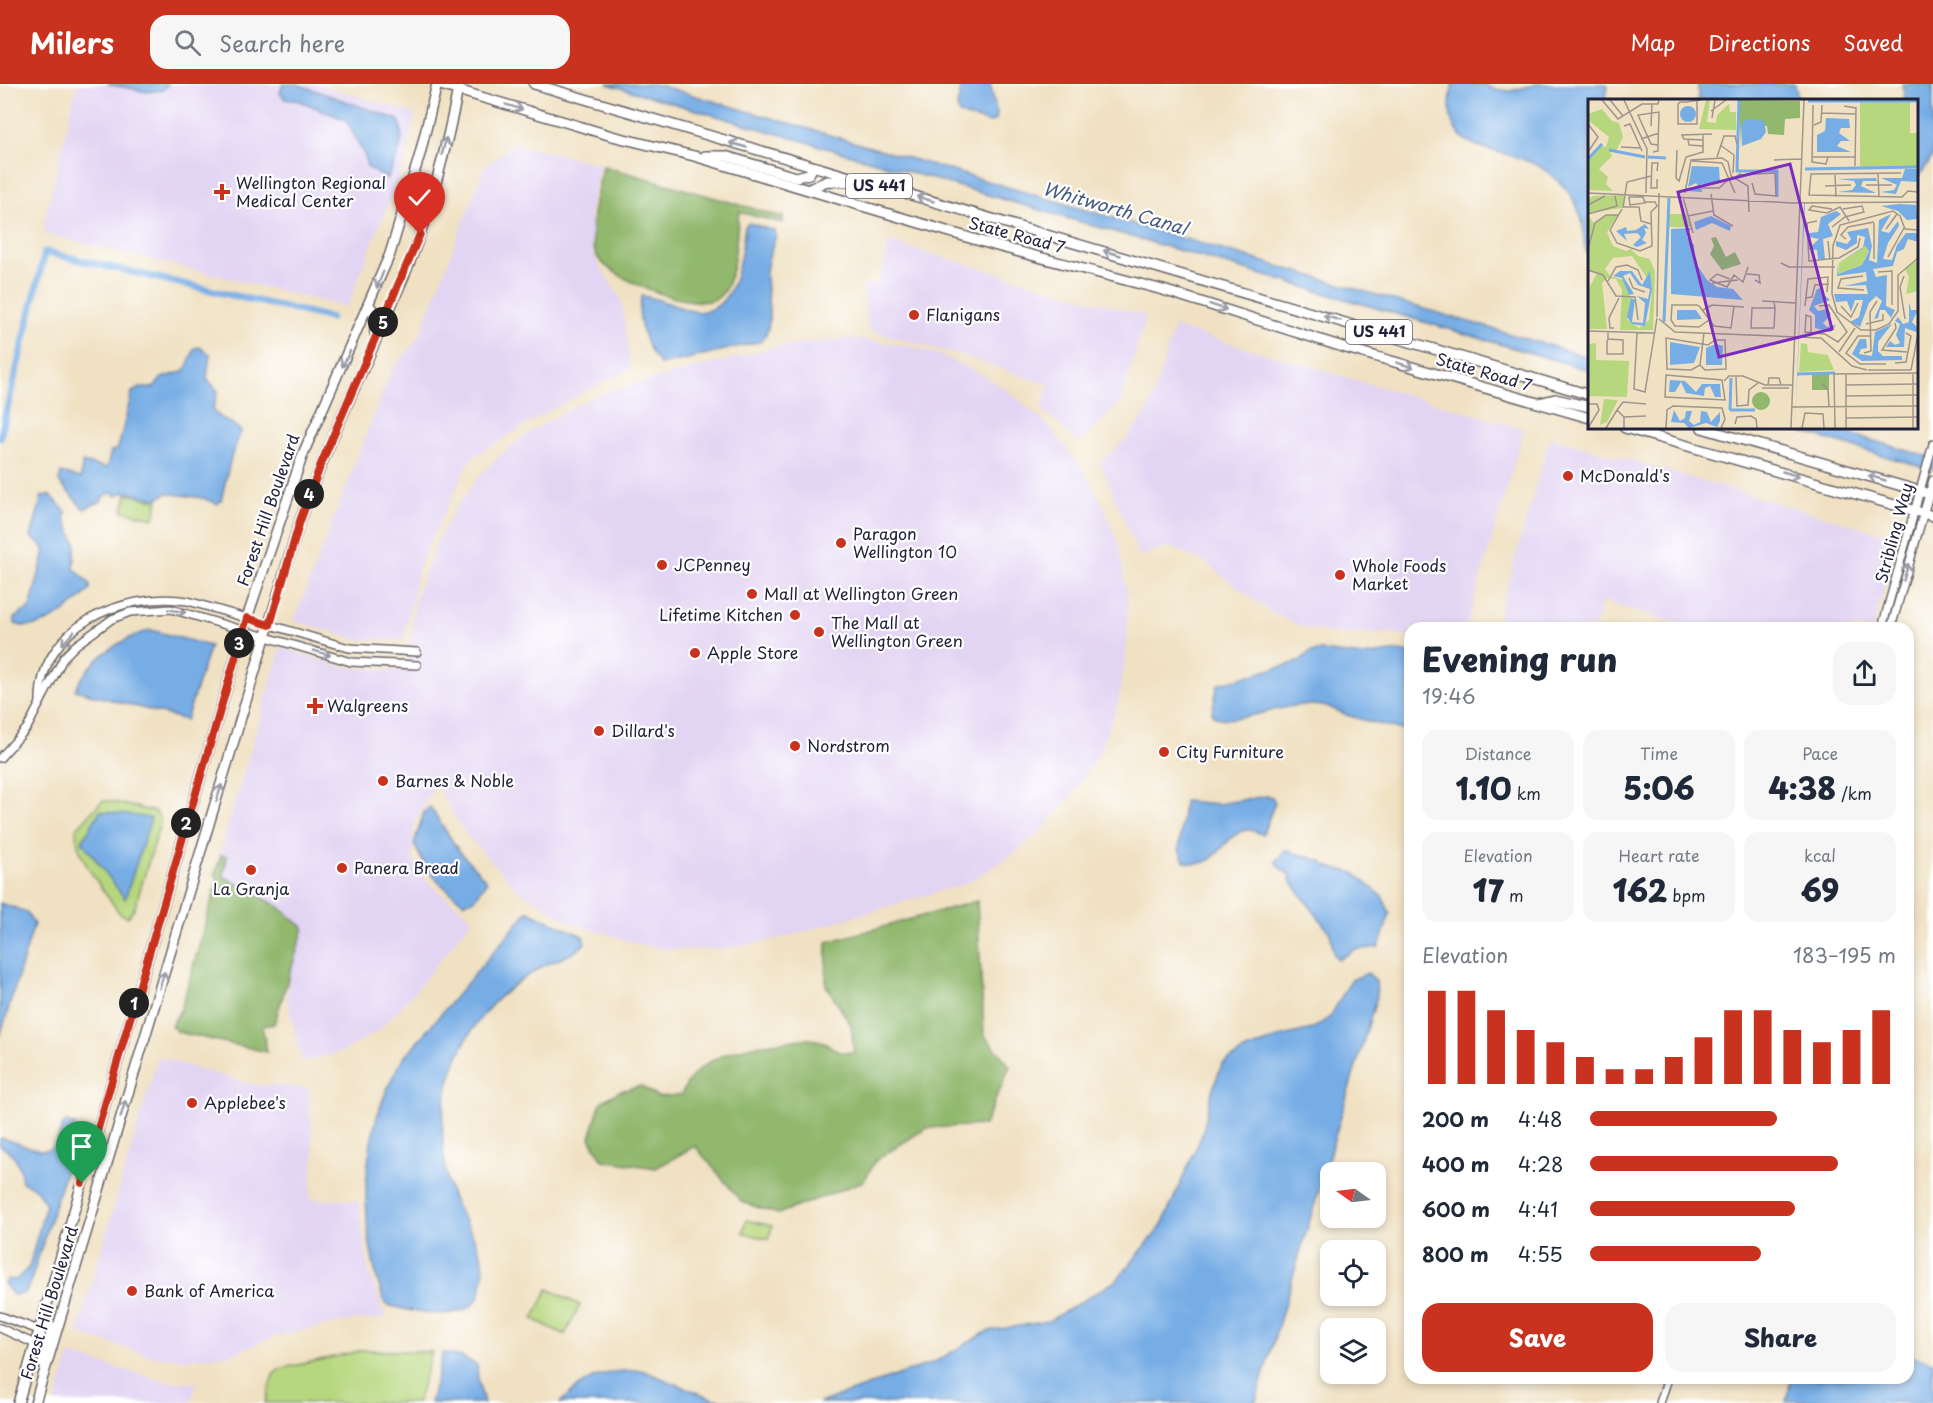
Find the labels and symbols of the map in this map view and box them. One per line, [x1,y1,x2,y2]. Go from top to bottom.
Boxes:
inset map [1588,99,1918,429]
one-way arrow [504,102,523,113]
one-way arrow [439,137,451,156]
one-way arrow [729,139,748,150]
place label: Wellington Regional Medical Center [236,170,386,212]
pin [394,172,445,234]
road number: US 441 [846,174,912,198]
water label: Whitworth Canal [1040,174,1194,242]
marker: Wellington Regional Medical Center [213,183,231,201]
one-way arrow [916,193,935,204]
street label: State Road 7 [966,210,1068,258]
one-way arrow [1103,247,1122,259]
one-way arrow [373,270,384,289]
place label: Flanigans [926,302,1000,326]
one-way arrow [1208,302,1227,313]
pin: 5 [368,307,398,337]
marker: Flanigans [907,308,921,322]
one-way arrow [1323,312,1342,323]
road number: US 441 [1346,320,1412,344]
street label: State Road 7 [1433,346,1535,396]
one-way arrow [339,349,351,367]
one-way arrow [1395,360,1414,371]
street label: Forest Hill Boulevard [230,430,304,589]
place label: McDonald's [1580,463,1670,487]
marker: McDonald's [1561,469,1575,483]
one-way arrow [1782,469,1801,480]
one-way arrow [1868,472,1887,483]
pin: 4 [294,479,324,509]
street label: Stribling Way [1868,480,1918,586]
place label: Paragon Wellington 10 [853,521,957,563]
marker: Paragon Wellington 10 [834,536,848,550]
place label: JCPenney [674,552,751,576]
place label: Whole Foods Market [1352,553,1446,595]
marker: JCPenney [655,558,669,572]
one-way arrow [1901,563,1913,582]
marker: Whole Foods Market [1333,568,1347,582]
place label: Mall at Wellington Green [764,581,958,605]
marker: Mall at Wellington Green [745,587,759,601]
place label: Lifetime Kitchen [659,602,783,626]
one-way arrow [167,606,187,617]
marker: Lifetime Kitchen [788,608,802,622]
place label: The Mall at Wellington Green [831,610,963,652]
marker: The Mall at Wellington Green [812,625,826,639]
pin: 3 [224,628,254,658]
one-way arrow [61,630,75,645]
place label: Apple Store [707,640,798,664]
marker: Apple Store [688,646,702,660]
one-way arrow [312,648,331,660]
place label: Walgreens [327,693,408,717]
marker: Walgreens [308,699,322,713]
place label: Dillard's [611,718,675,742]
marker: Dillard's [592,724,606,738]
place label: Nordstrom [807,733,890,757]
marker: Nordstrom [788,739,802,753]
place label: City Furniture [1176,739,1284,763]
marker: City Furniture [1157,745,1171,759]
place label: Barnes & Noble [395,768,514,792]
marker: Barnes & Noble [376,774,390,788]
one-way arrow [214,784,225,803]
pin: 2 [171,808,201,838]
place label: Panera Bread [354,855,459,879]
marker: Panera Bread [335,861,349,875]
marker: La Granja [244,863,258,877]
place label: La Granja [213,876,289,900]
one-way arrow [157,971,168,990]
pin: 1 [119,988,149,1018]
place label: Applebee's [204,1090,286,1114]
marker: Applebee's [185,1096,199,1110]
one-way arrow [118,1100,129,1119]
pin [56,1121,107,1183]
north arrow [1320,1162,1386,1228]
street label: Forest Hill Boulevard [13,1223,83,1383]
place label: Bank of America [144,1278,274,1302]
marker: Bank of America [125,1284,139,1298]

